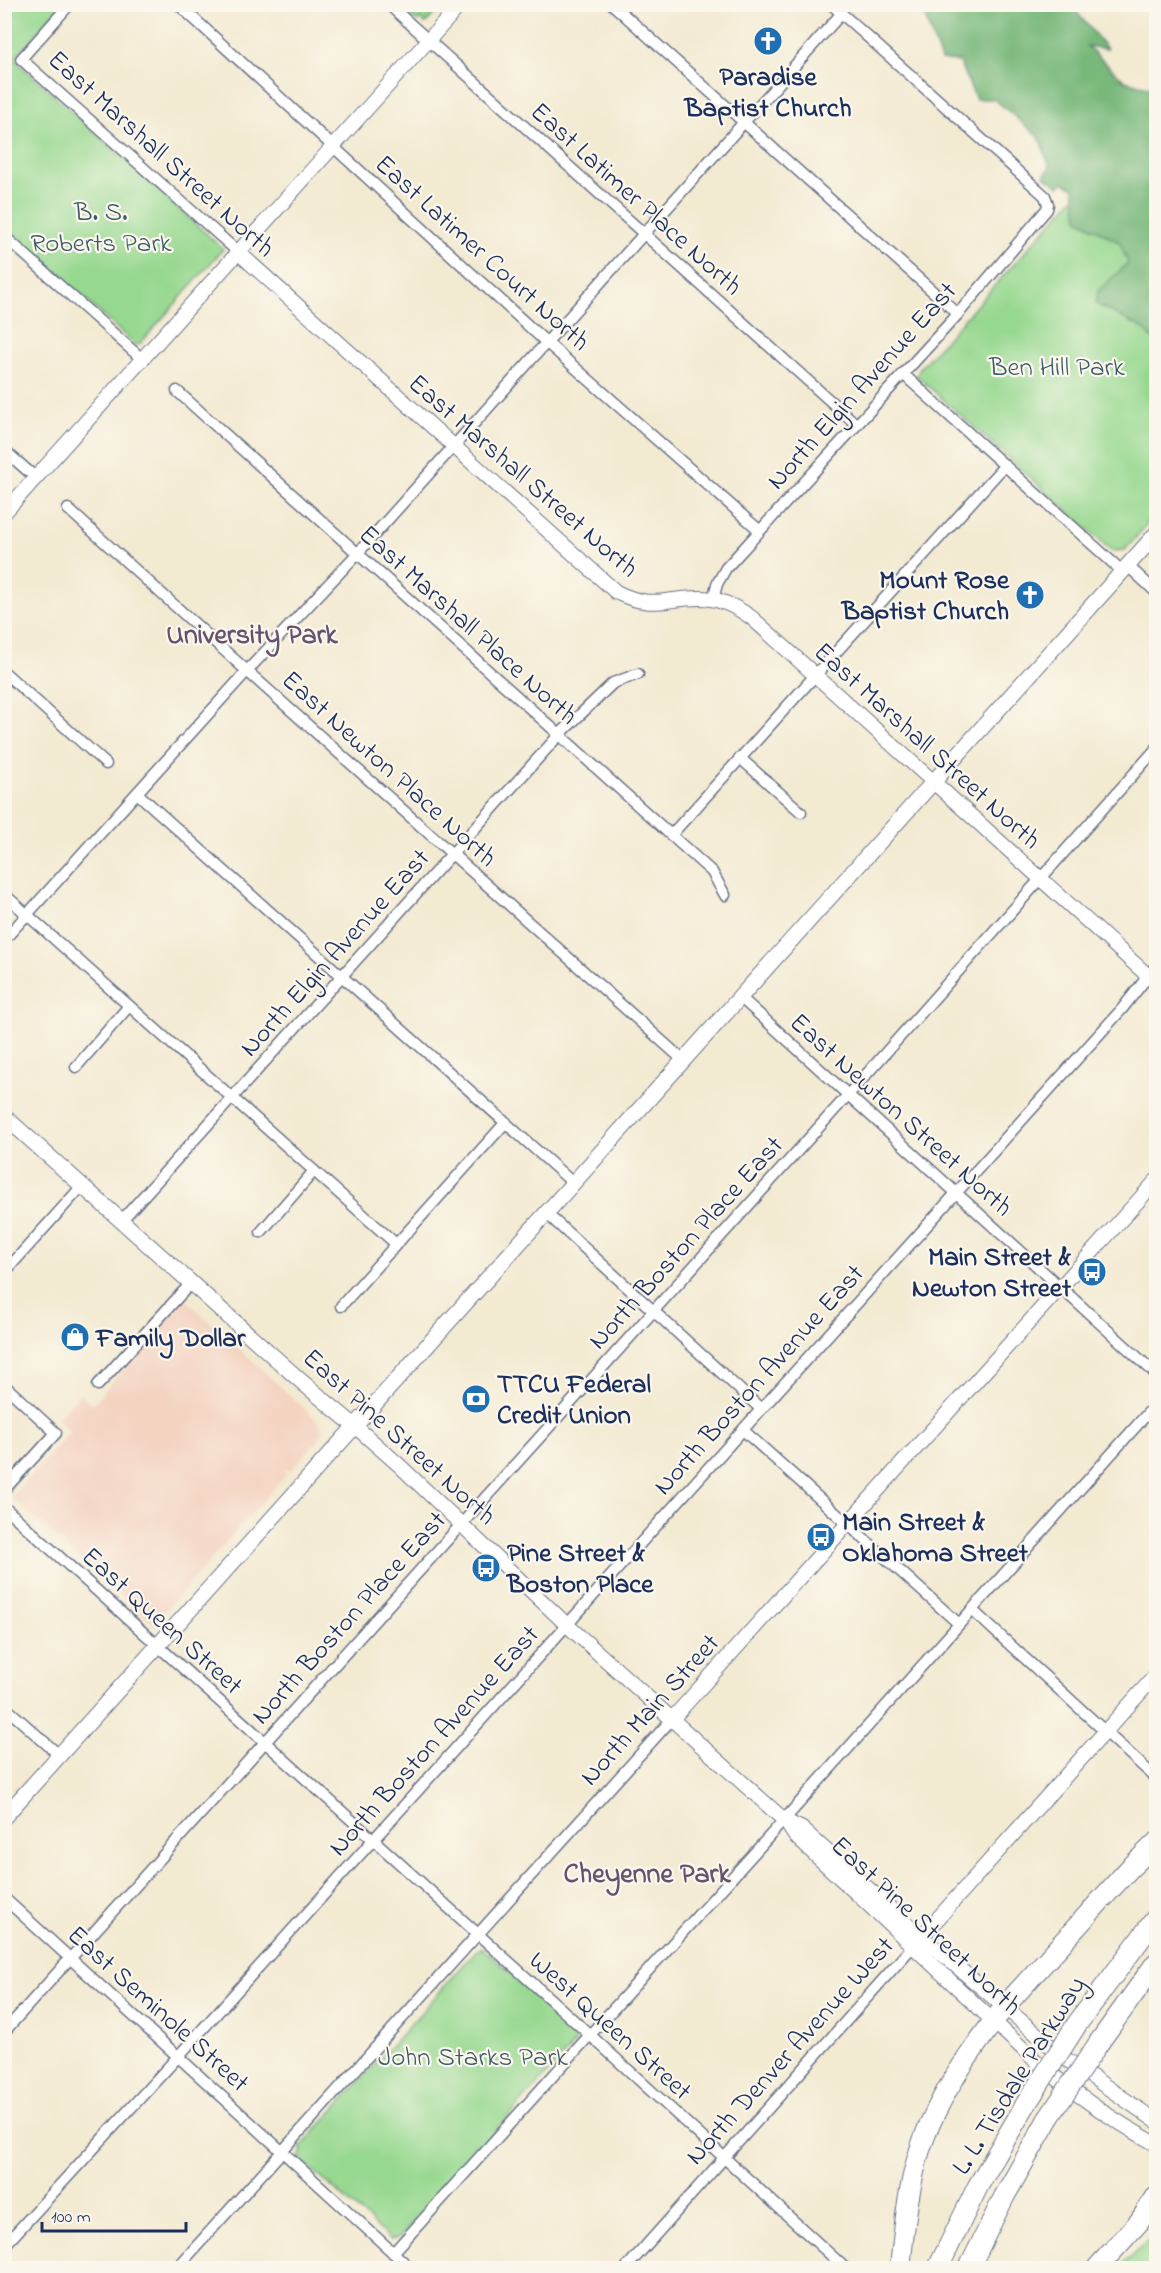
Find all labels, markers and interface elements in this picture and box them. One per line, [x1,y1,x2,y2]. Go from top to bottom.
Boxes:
church icon: Paradise Baptist Church [752,25,784,57]
street label: East Marshall Street North [38,42,283,268]
place label: Paradise Baptist Church [682,59,852,129]
street label: East Latimer Place North [521,94,750,306]
street label: East Latimer Court North [365,146,598,361]
park label: B. S. Roberts Park [30,194,172,264]
street label: North Elgin Avenue East [759,274,967,499]
park label: Ben Hill Park [988,349,1125,388]
street label: East Marshall Street North [399,366,646,588]
street label: East Marshall Place North [349,517,586,735]
place label: Mount Rose Baptist Church [840,562,1010,632]
church icon: Mount Rose Baptist Church [1014,579,1046,611]
district label: University Park [166,616,338,657]
street label: East Marshall Street North [804,634,1049,860]
street label: East Newton Place North [272,662,505,877]
street label: North Elgin Avenue East [232,841,440,1066]
street label: East Newton Street North [780,1005,1021,1227]
street label: North Boston Place East [580,1128,794,1359]
place label: Main Street & Newton Street [912,1239,1072,1309]
street label: North Boston Avenue East [645,1256,875,1505]
bus stop icon: Main Street & Newton Street [1076,1256,1108,1288]
place label: Family Dollar [94,1320,246,1359]
shop icon: Family Dollar [59,1321,91,1353]
street label: East Pine Street North [293,1340,504,1536]
place label: TTCU Federal Credit Union [497,1366,651,1436]
bank icon: TTCU Federal Credit Union [460,1383,492,1415]
street label: North Boston Place East [243,1503,457,1734]
place label: Main Street & Oklahoma Street [842,1504,1029,1574]
bus stop icon: Main Street & Oklahoma Street [805,1521,837,1553]
place label: Pine Street & Boston Place [505,1535,654,1605]
street label: East Queen Street [72,1539,251,1705]
bus stop icon: Pine Street & Boston Place [470,1552,502,1584]
street label: North Boston Avenue East [320,1617,550,1866]
street label: North Main Street [572,1626,730,1796]
street label: East Pine Street North [821,1828,1030,2026]
district label: Cheyenne Park [563,1855,731,1896]
street label: East Seminole Street [57,1917,257,2103]
street label: North Denver Avenue West [677,1929,904,2175]
street label: West Queen Street [519,1943,700,2111]
street label: L. L. Tisdale Parkway [943,1969,1097,2183]
park label: John Starks Park [378,2039,568,2078]
scale bar [42,2195,186,2233]
text: 100 m [51,2205,91,2231]

